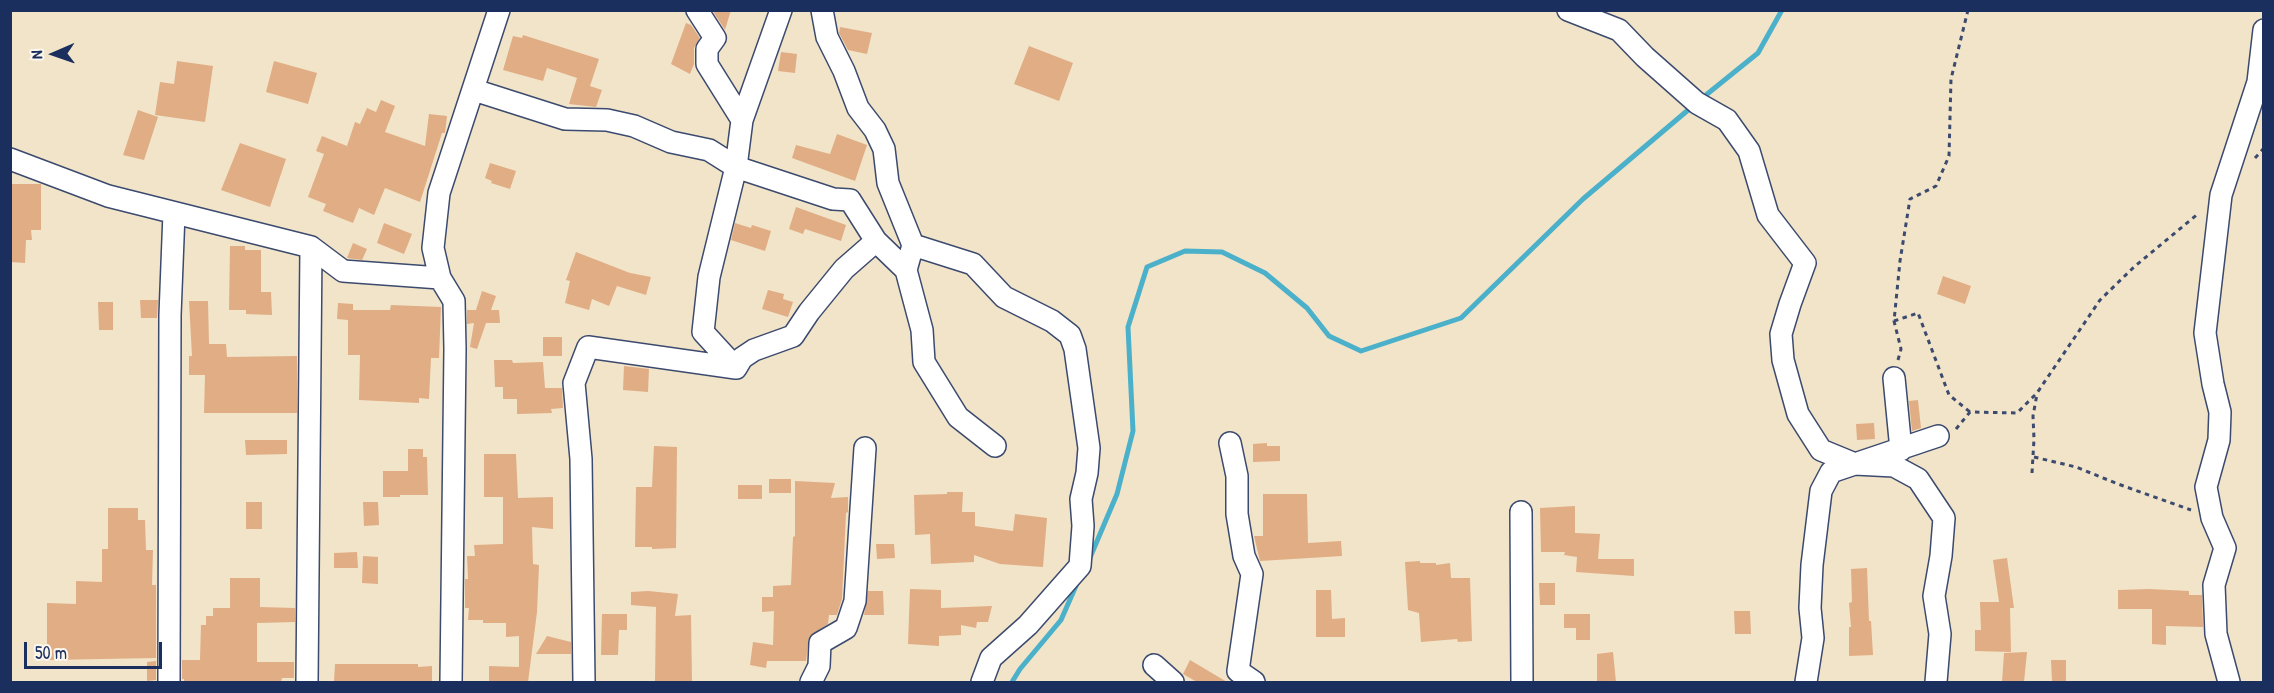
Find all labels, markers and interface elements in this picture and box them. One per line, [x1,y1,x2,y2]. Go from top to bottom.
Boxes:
north arrow [24,24,84,84]
text: N [25,50,47,59]
scale bar [27,630,165,668]
text: 50 m [35,640,67,665]

